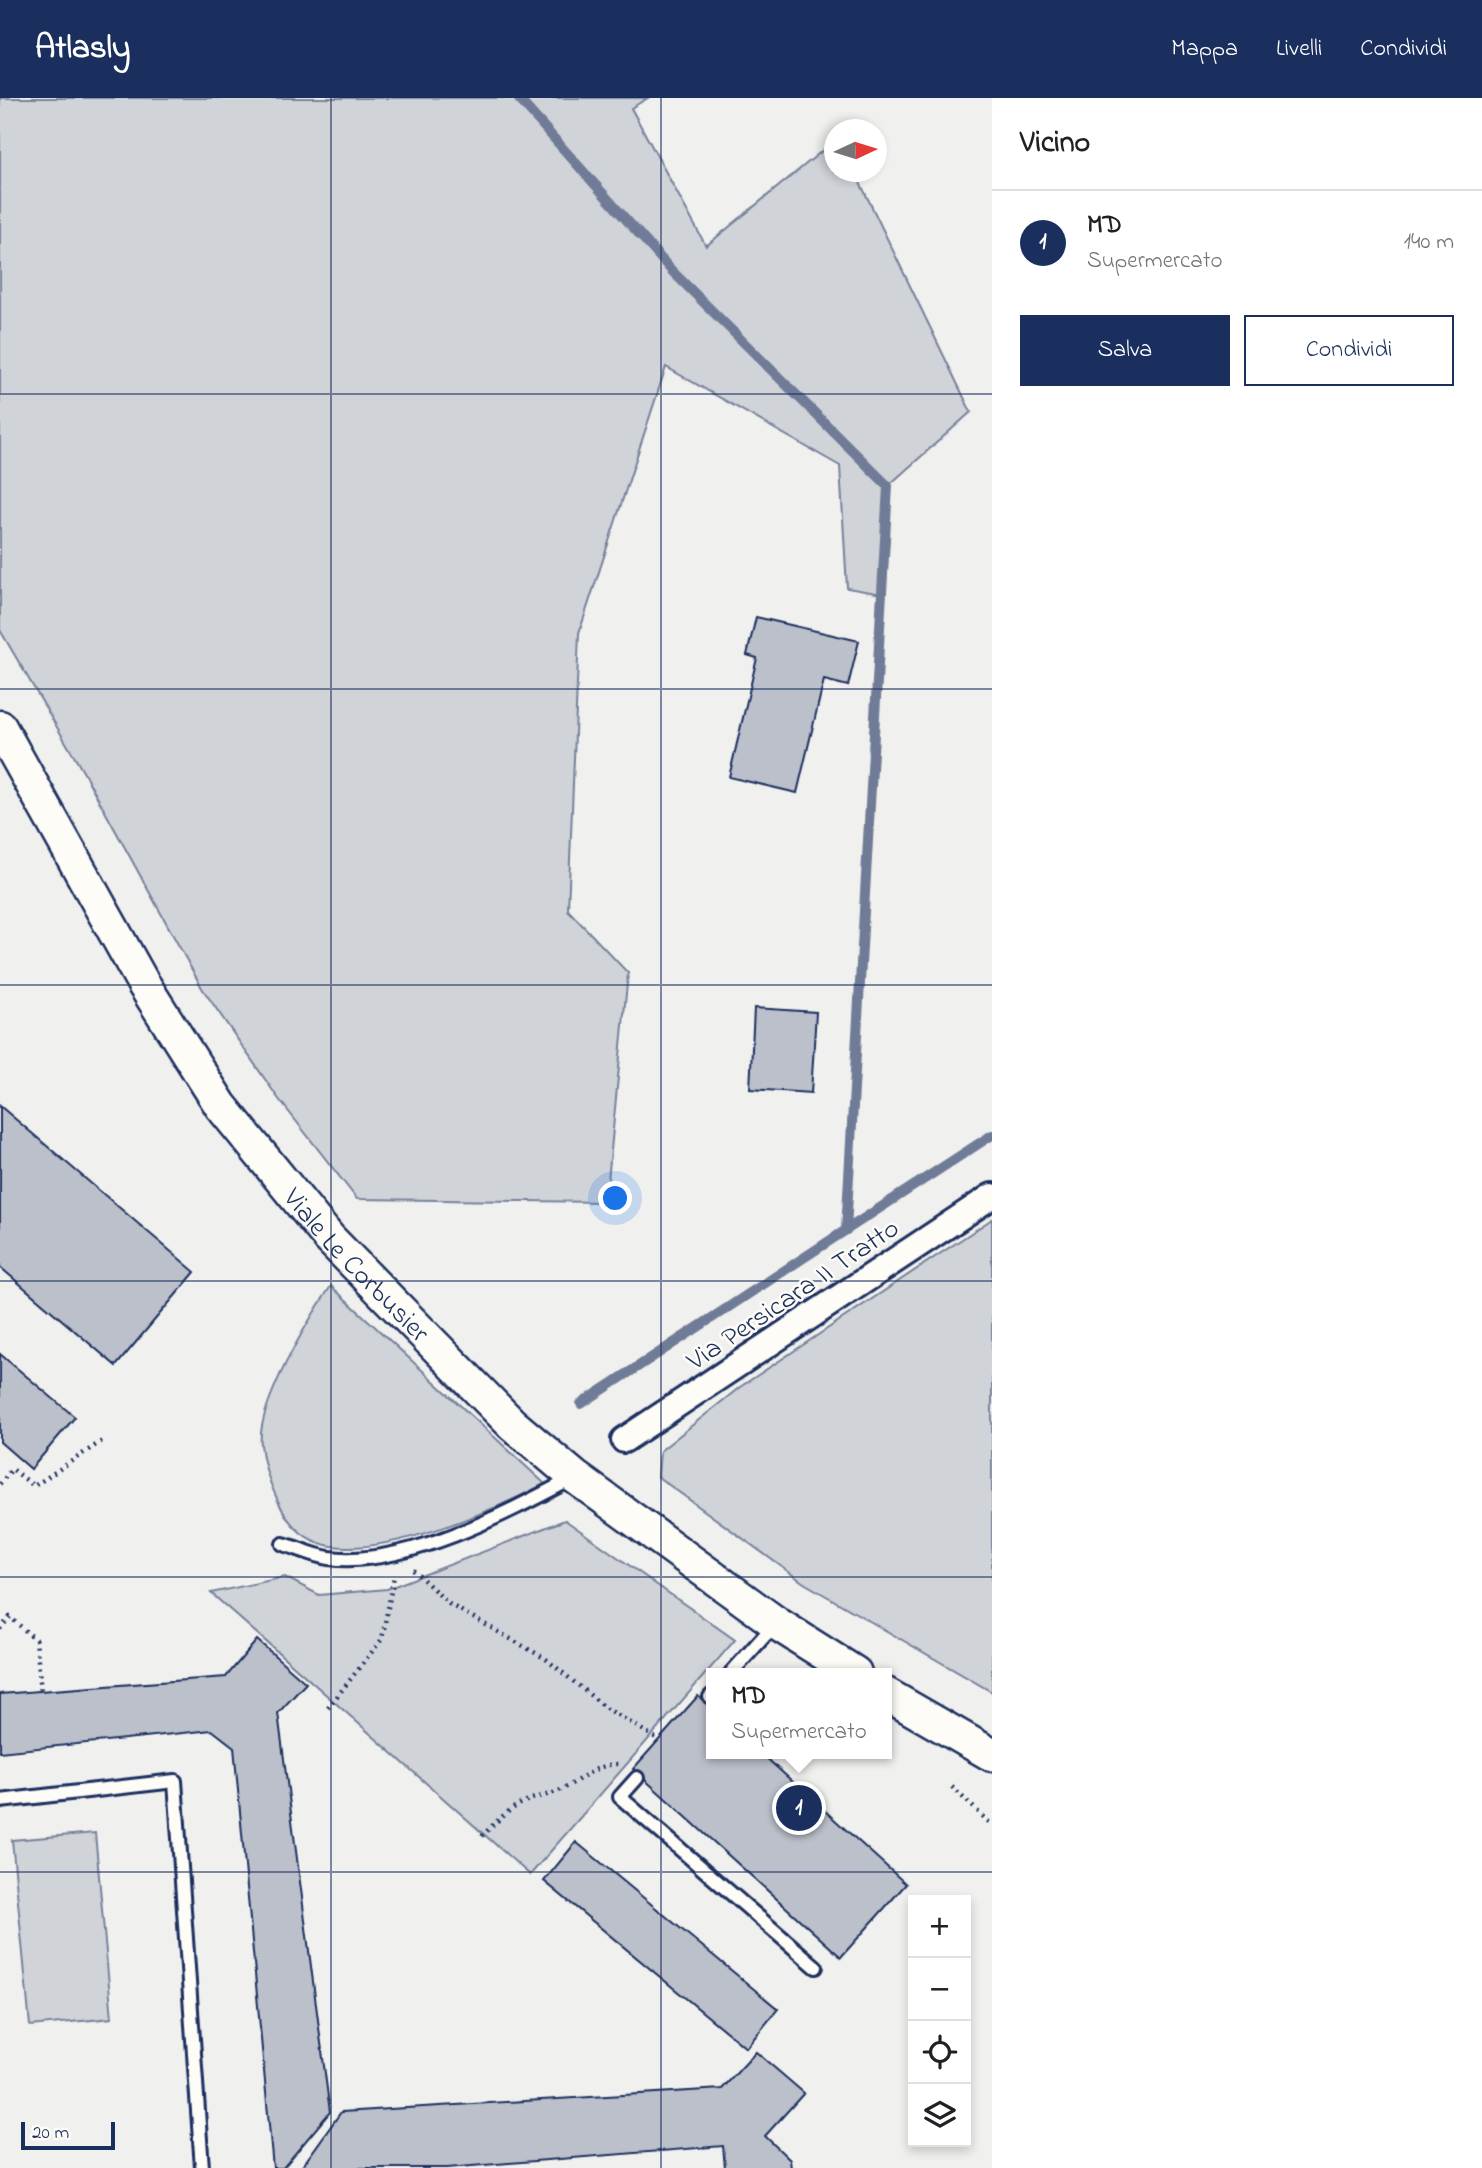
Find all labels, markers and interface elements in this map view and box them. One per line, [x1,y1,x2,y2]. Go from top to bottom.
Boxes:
text: Atlasly [35,25,130,73]
text: Mappa [1171,32,1238,67]
text: Livelli [1276,32,1322,67]
text: Condividi [1360,32,1447,67]
north arrow [824,119,887,182]
text: Vicino [1020,122,1090,166]
text: MD [1087,207,1122,245]
text: 1 [1039,226,1047,259]
text: 140 m [1404,226,1454,259]
text: Supermercato [1087,245,1222,278]
button: Salva [1020,315,1230,386]
button: Condividi [1244,315,1454,386]
street label: Viale Le Corbusier [271,1179,438,1353]
your location [598,1181,632,1215]
street label: Via Persicara II Tratto [679,1209,908,1383]
popup [706,1668,892,1759]
text: MD [731,1678,766,1716]
text: Supermercato [731,1716,867,1749]
pin: 1 [776,1782,822,1834]
map controls [908,1895,971,2147]
button: + [908,1895,971,1958]
button: − [908,1958,971,2021]
button: locate [908,2021,971,2084]
button: layers [908,2084,971,2147]
scale bar [21,2119,116,2151]
text: 20 m [32,2120,69,2147]

